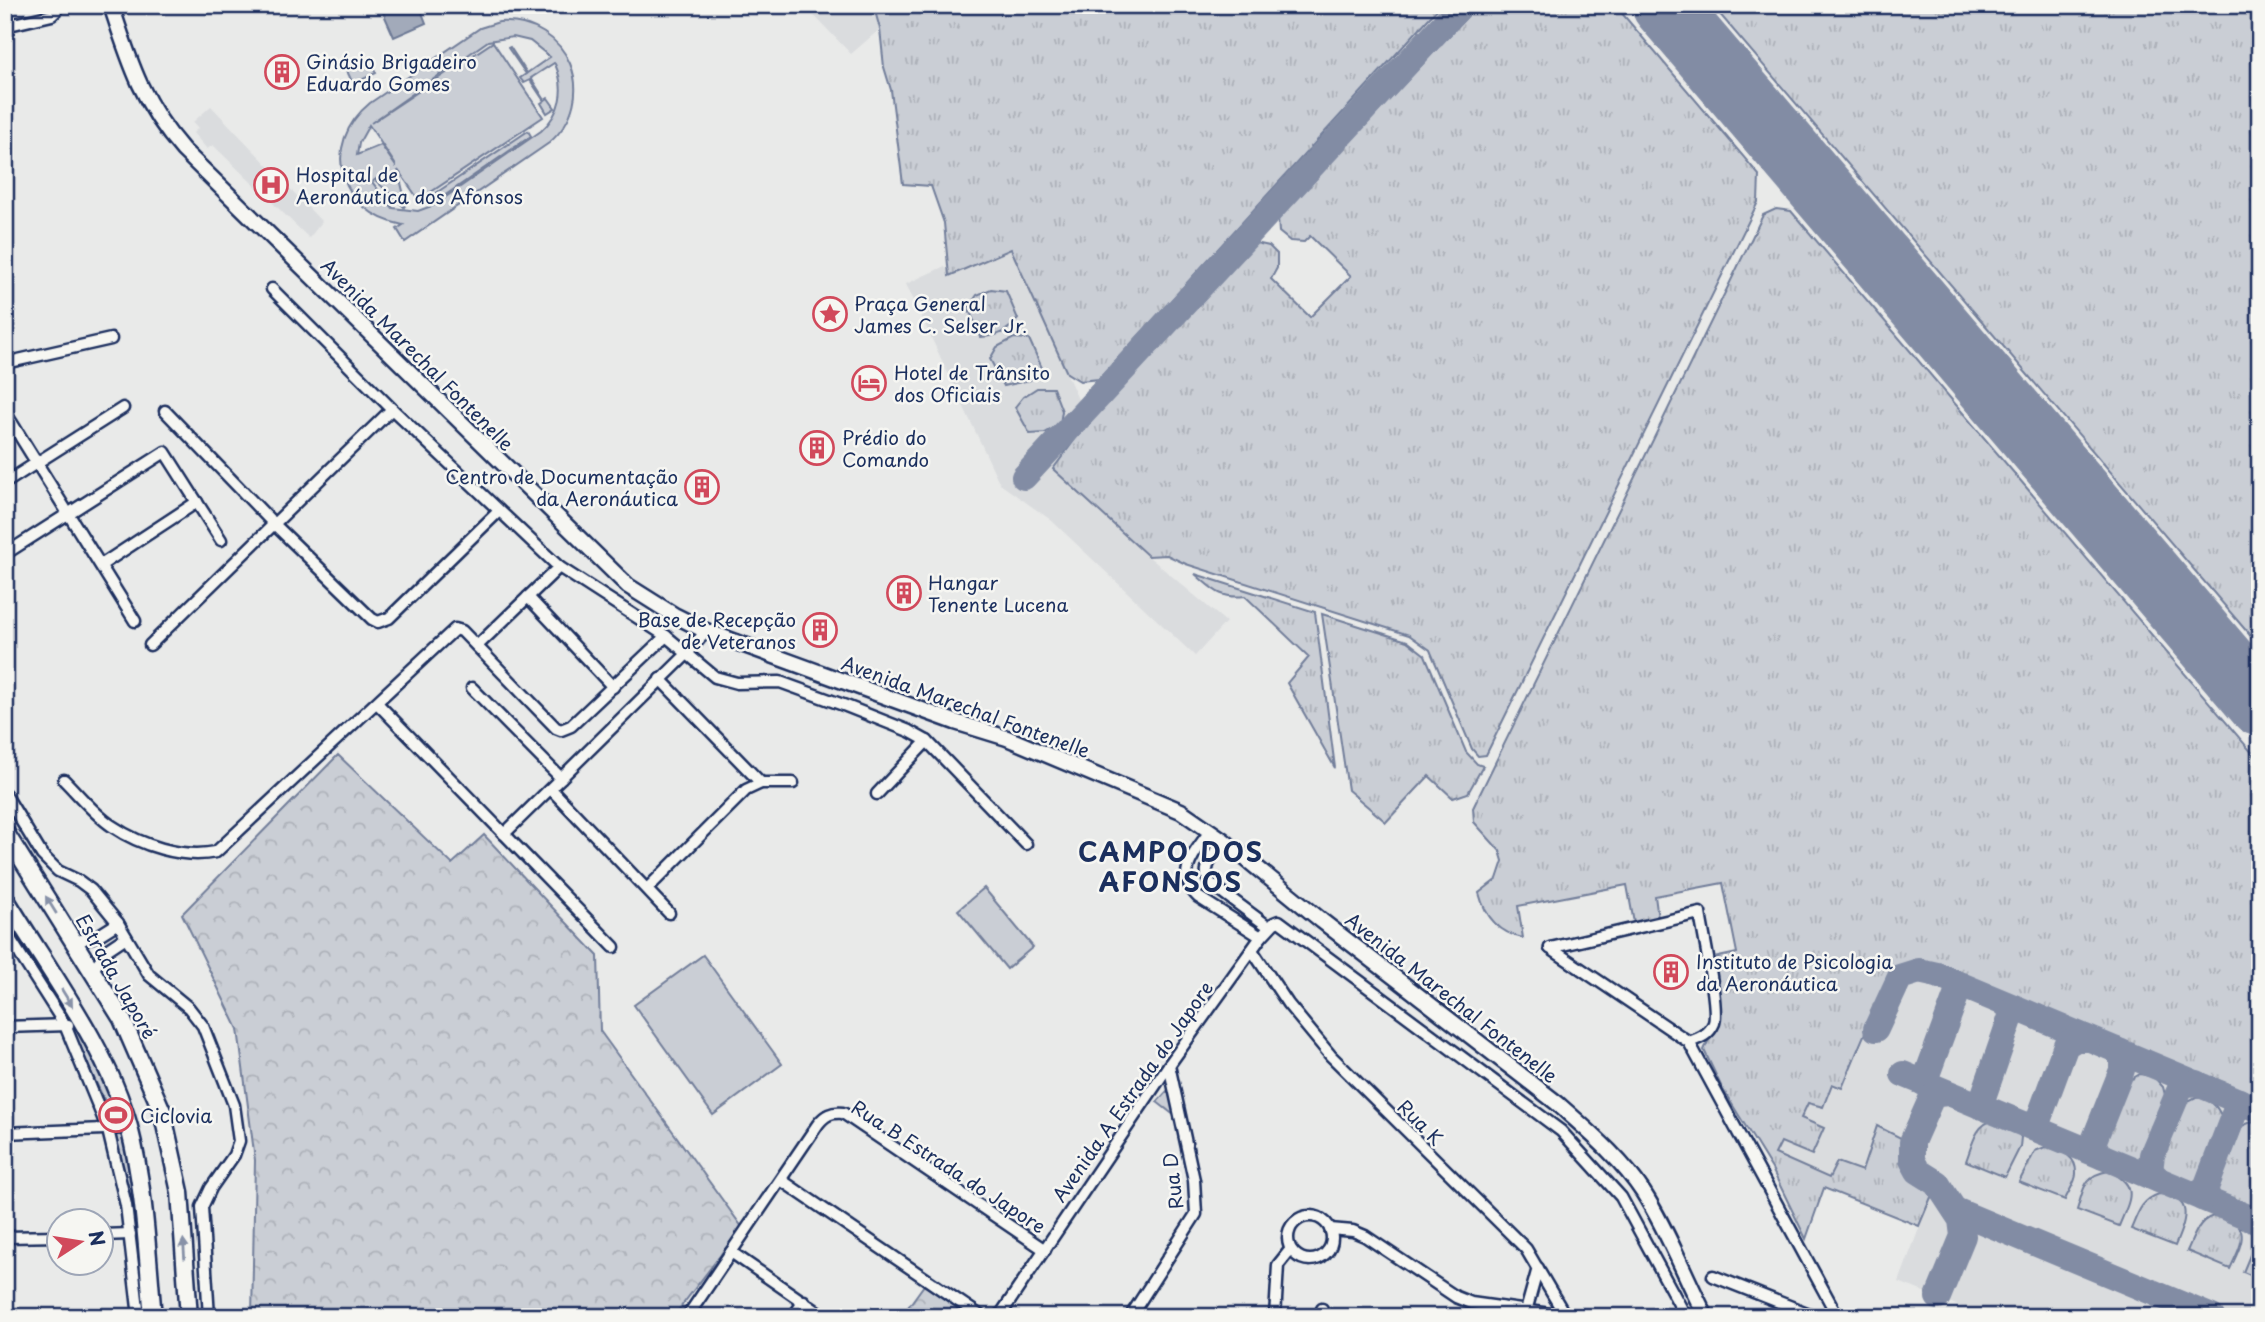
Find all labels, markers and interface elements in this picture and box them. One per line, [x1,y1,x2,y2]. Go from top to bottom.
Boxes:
place label: Ginásio Brigadeiro Eduardo Gomes [306,47,477,97]
building icon: Ginásio Brigadeiro Eduardo Gomes [263,53,301,91]
place label: Hospital de Aeronáutica dos Afonsos [296,160,523,210]
hospital icon: Hospital de Aeronáutica dos Afonsos [252,166,290,204]
street label: Avenida Marechal Fontenelle [315,251,521,457]
place label: Praça General James C. Selser Jr. [854,289,1027,339]
place icon: Praça General James C. Selser Jr. [811,295,849,333]
place label: Hotel de Trânsito dos Oficiais [894,358,1050,408]
hotel icon: Hotel de Trânsito dos Oficiais [850,364,888,402]
place label: Prédio do Comando [842,423,929,473]
building icon: Prédio do Comando [798,429,836,467]
place label: Centro de Documentação da Aeronáutica [445,462,678,512]
building icon: Centro de Documentação da Aeronáutica [683,468,721,506]
place label: Hangar Tenente Lucena [928,568,1068,618]
building icon: Hangar Tenente Lucena [885,574,923,612]
place label: Base de Recepção de Veteranos [637,605,796,655]
building icon: Base de Recepção de Veteranos [801,611,839,649]
street label: Avenida Marechal Fontenelle [838,648,1094,764]
district label: CAMPO DOS AFONSOS [1078,832,1264,901]
one-way arrow [44,895,57,915]
street label: Avenida Marechal Fontenelle [1340,905,1564,1089]
street label: Estrada Japoré [70,908,164,1044]
place label: Instituto de Psicologia da Aeronáutica [1696,947,1893,997]
building icon: Instituto de Psicologia da Aeronáutica [1652,953,1690,991]
street label: Avenida A Estrada do Japore [1045,975,1219,1207]
one-way arrow [61,988,74,1008]
street label: Rua B Estrada do Japore [846,1093,1052,1239]
street label: Rua K [1392,1093,1450,1151]
sports icon: Ciclovia [97,1096,135,1134]
place label: Ciclovia [140,1101,212,1129]
street label: Rua D [1155,1151,1189,1211]
north arrow [46,1206,116,1276]
text: N [82,1228,113,1249]
one-way arrow [178,1237,189,1259]

